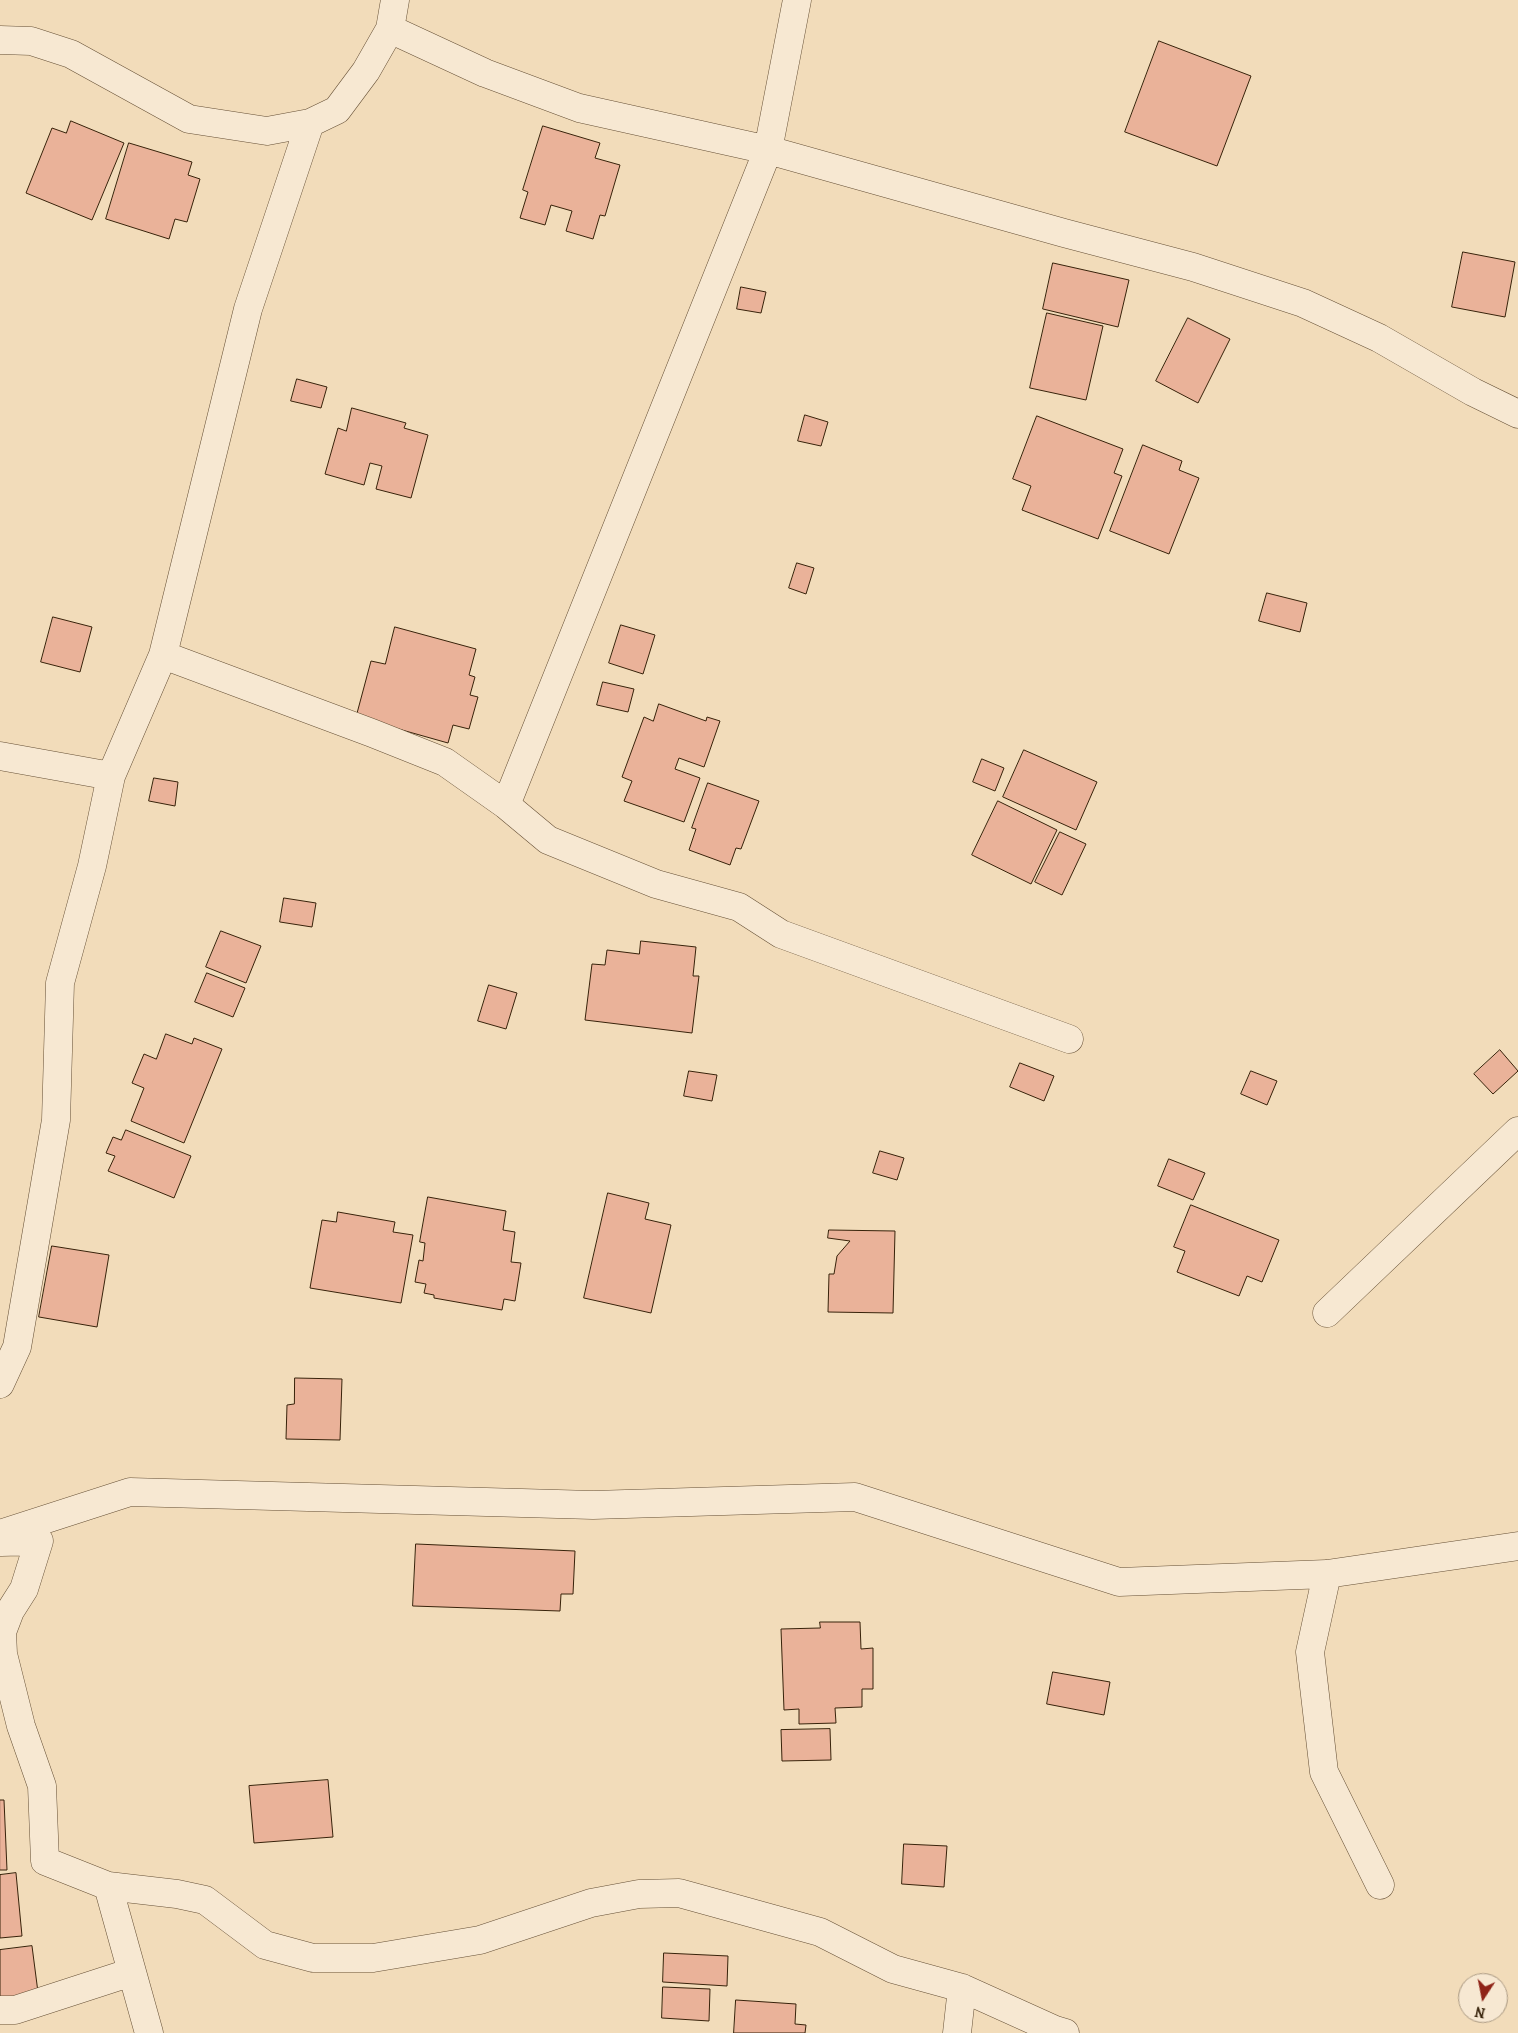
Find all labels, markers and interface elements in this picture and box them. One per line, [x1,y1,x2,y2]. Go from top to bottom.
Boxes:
north arrow [1458,1973,1508,2023]
text: N [1473,2002,1487,2023]

